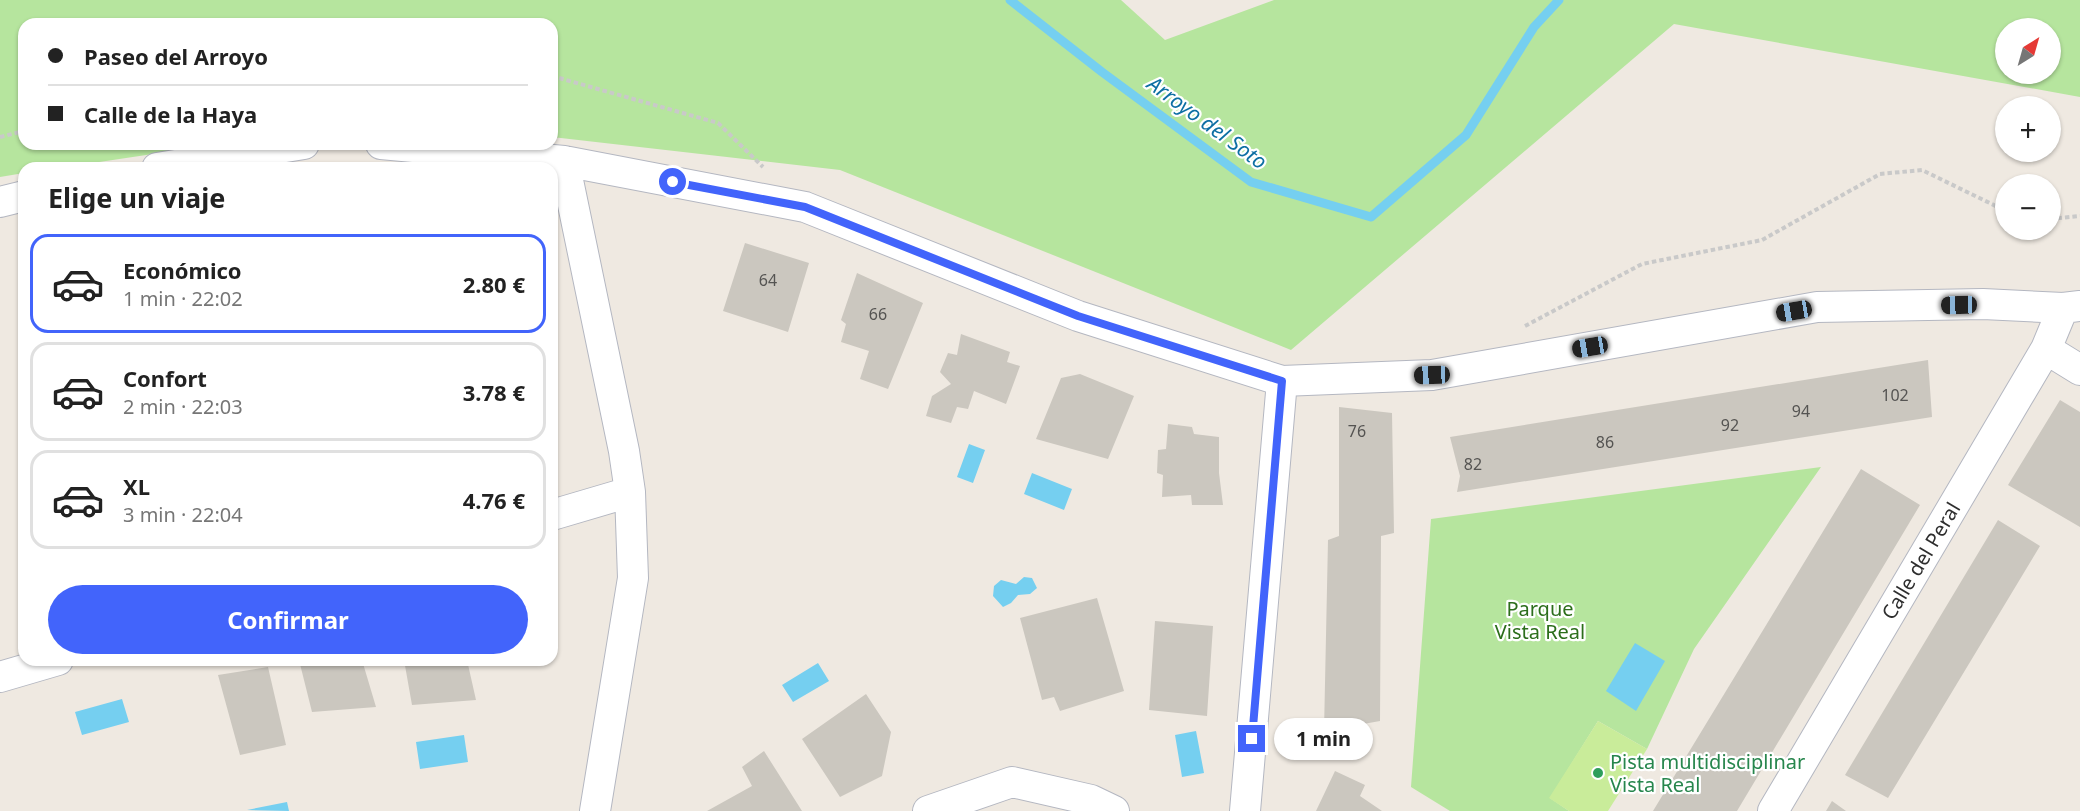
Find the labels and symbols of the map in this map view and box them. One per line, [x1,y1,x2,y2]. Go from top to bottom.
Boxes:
north arrow [1995,18,2061,84]
water label: Arroyo del Soto [1141,68,1273,175]
route start [659,168,686,195]
house number: 64 [759,269,777,291]
car [1941,296,1977,314]
car [1775,299,1813,323]
house number: 66 [869,303,887,325]
car [1571,335,1609,359]
car [1414,365,1450,385]
house number: 102 [1881,384,1909,406]
house number: 94 [1792,400,1810,422]
house number: 92 [1721,414,1739,436]
house number: 76 [1348,420,1366,442]
house number: 86 [1596,431,1614,453]
house number: 82 [1464,453,1482,475]
street label: Calle del Peral [1875,497,1966,624]
park label: Parque Vista Real [1495,595,1585,645]
callout: 1 min [1273,718,1372,760]
route end [1238,725,1265,752]
place label: Pista multidisciplinar Vista Real [1610,748,1805,798]
marker: Pista multidisciplinar Vista Real [1591,766,1605,780]

